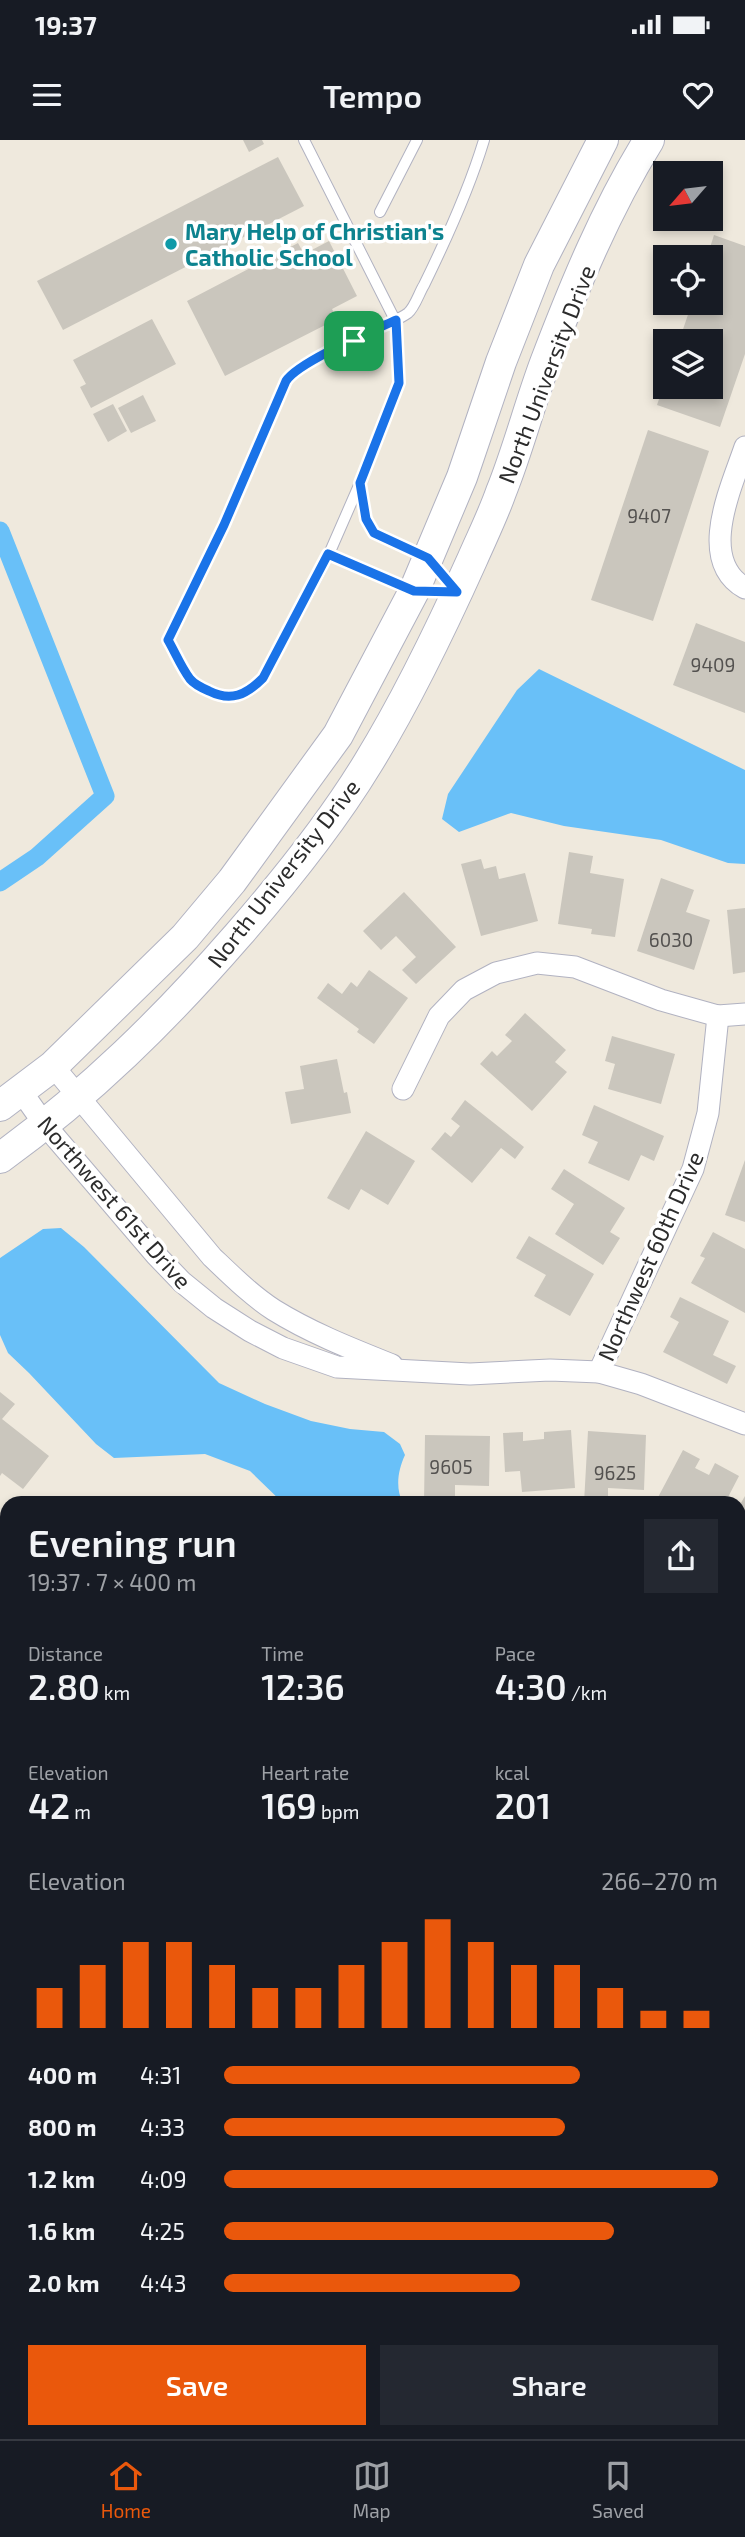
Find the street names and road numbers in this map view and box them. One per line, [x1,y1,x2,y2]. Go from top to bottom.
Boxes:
street label: North University Drive [491,261,601,487]
street label: North University Drive [201,773,365,973]
street label: Northwest 61st Drive [32,1110,198,1294]
street label: Northwest 60th Drive [591,1147,709,1365]

